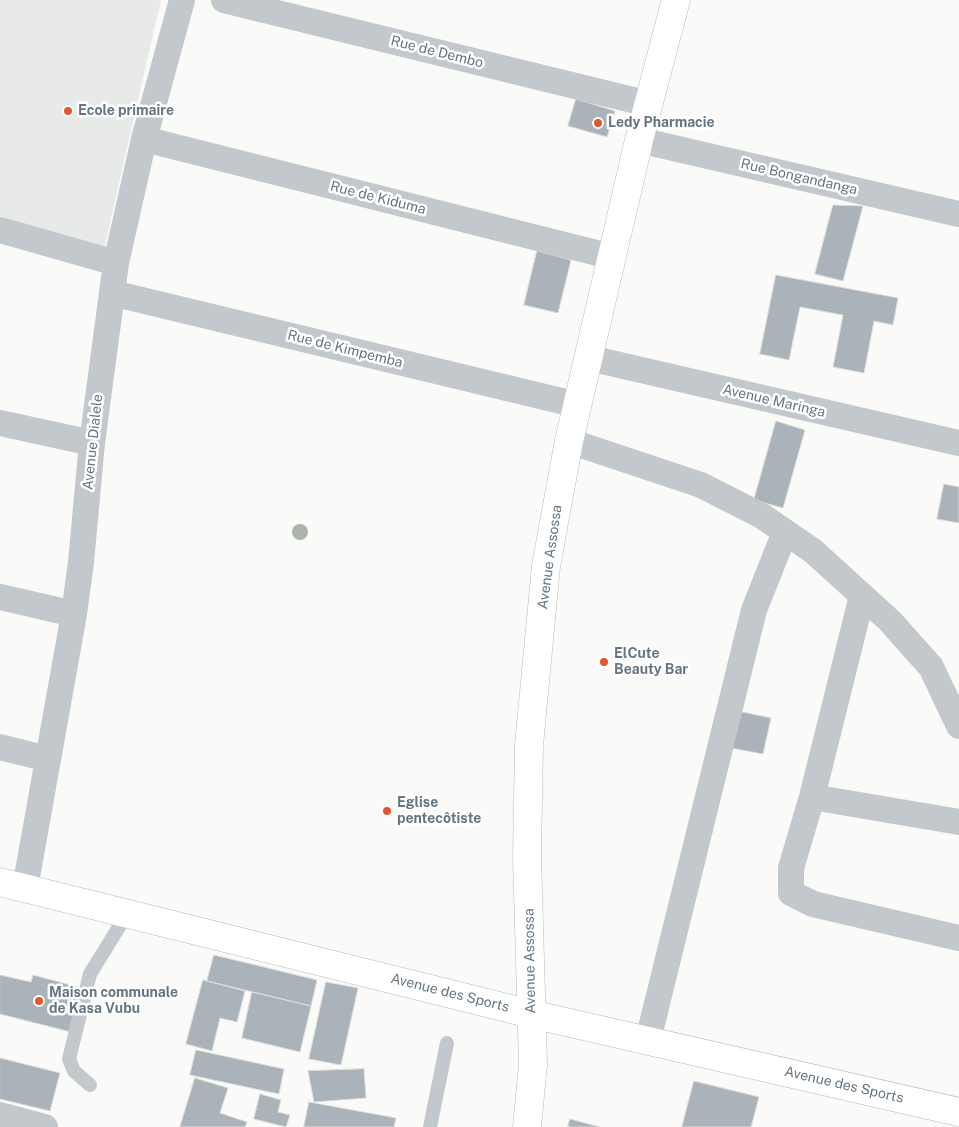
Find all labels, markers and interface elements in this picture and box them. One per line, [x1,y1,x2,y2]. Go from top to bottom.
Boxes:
street label: Rue de Dembo [389,32,485,72]
place label: Ecole primaire [78,103,174,119]
marker: Ecole primaire [62,105,74,117]
place label: Ledy Pharmacie [608,115,715,131]
marker: Ledy Pharmacie [592,117,604,129]
street label: Rue Bongandanga [739,155,859,199]
street label: Rue de Kiduma [328,178,428,218]
street label: Rue de Kimpemba [286,327,404,371]
street label: Avenue Maringa [721,381,827,421]
street label: Avenue Dialele [80,393,106,491]
street label: Avenue Assossa [534,504,566,610]
place label: ElCute Beauty Bar [614,646,688,679]
marker: ElCute Beauty Bar [598,656,610,668]
place label: Eglise pentecôtiste [397,795,481,828]
marker: Eglise pentecôtiste [381,805,393,817]
street label: Avenue Assossa [521,908,539,1014]
street label: Avenue des Sports [389,970,511,1016]
place label: Maison communale de Kasa Vubu [49,985,178,1018]
marker: Maison communale de Kasa Vubu [33,995,45,1007]
street label: Avenue des Sports [783,1063,905,1107]

